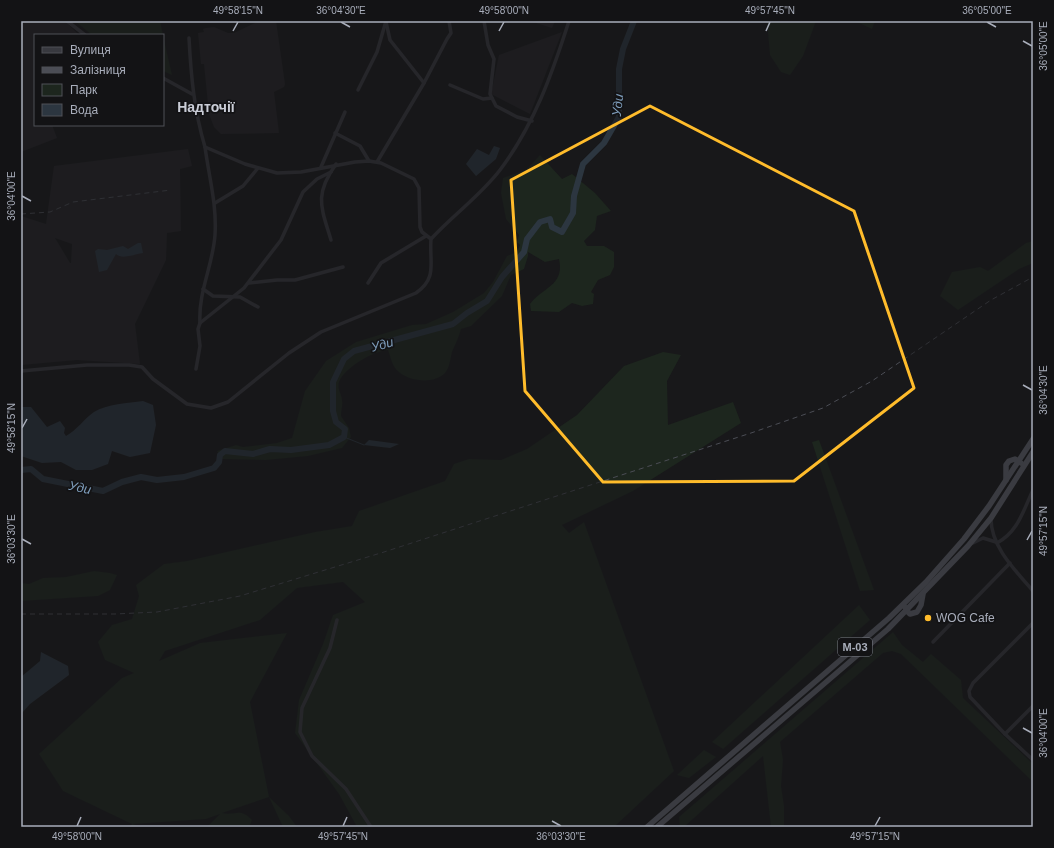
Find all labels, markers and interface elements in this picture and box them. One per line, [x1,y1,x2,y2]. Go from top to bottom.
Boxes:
text: 49°58'15"N [213,5,263,16]
text: 36°04'30"E [316,5,366,16]
text: 49°58'00"N [479,5,529,16]
text: 49°57'45"N [745,5,795,16]
text: 36°05'00"E [962,5,1012,16]
text: 36°05'00"E [1038,21,1049,71]
legend [34,34,164,126]
text: Вулиця [70,43,111,57]
text: Залізниця [70,63,126,77]
text: Парк [70,83,98,97]
water label: Уди [609,93,626,118]
district label: Надточії [177,99,236,115]
text: Вода [70,103,98,117]
text: 36°04'00"E [6,171,17,221]
water label: Уди [368,334,395,355]
text: 36°04'30"E [1038,365,1049,415]
text: 49°58'15"N [6,403,17,453]
water label: Уди [66,478,93,497]
text: 49°57'15"N [1038,506,1049,556]
text: 36°03'30"E [6,514,17,564]
place label: WOG Cafe [936,611,995,625]
marker: WOG Cafe [923,613,933,623]
road number: М-03 [838,638,872,656]
text: 36°04'00"E [1038,708,1049,758]
text: 49°58'00"N [52,831,102,842]
text: 49°57'45"N [318,831,368,842]
text: 36°03'30"E [536,831,586,842]
text: 49°57'15"N [850,831,900,842]

